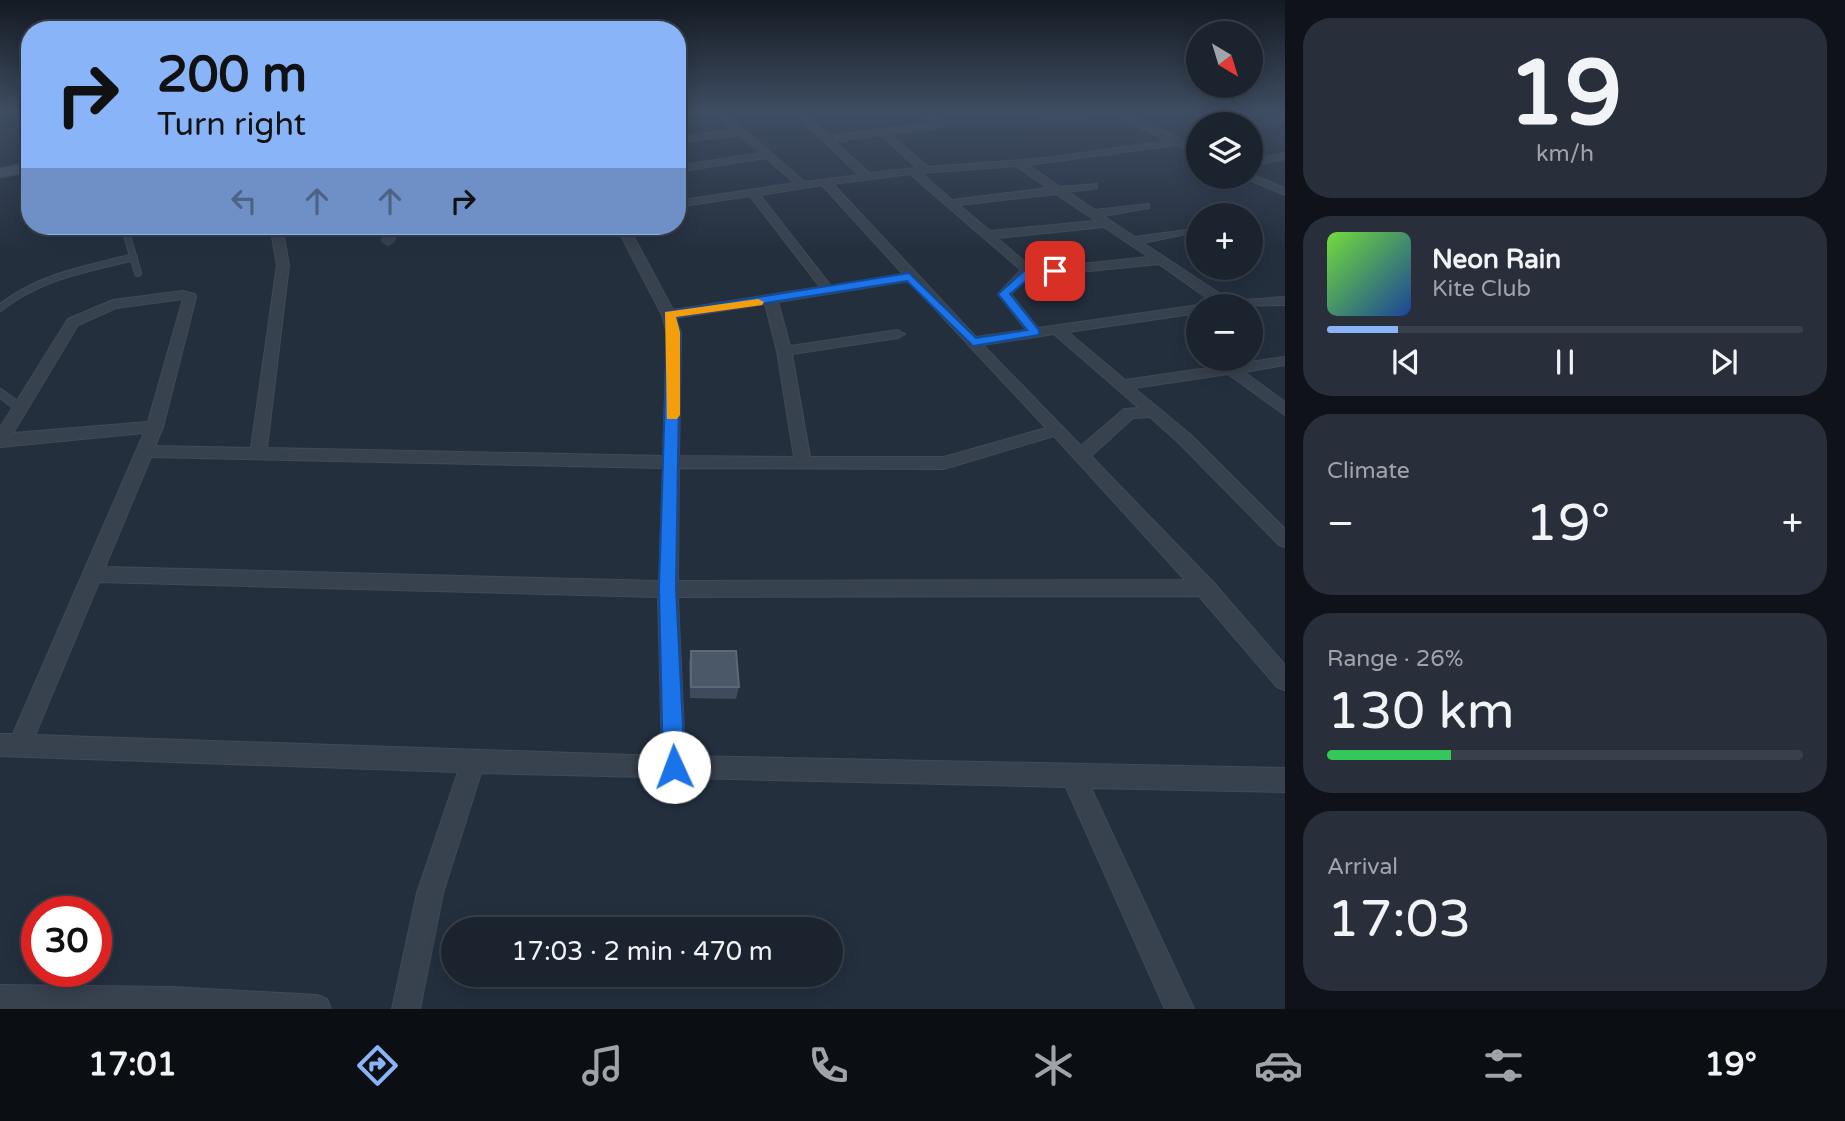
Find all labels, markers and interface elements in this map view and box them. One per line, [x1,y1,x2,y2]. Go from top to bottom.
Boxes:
north arrow [1186,21,1264,98]
map controls [1186,21,1263,371]
text: 19 [1508,39,1622,149]
text: 200 m [157,46,307,105]
icon: right [42,49,133,140]
text: Turn right [157,106,306,144]
button: layers [1186,112,1263,189]
text: km/h [1536,140,1594,168]
icon: left [225,182,263,220]
icon: ahead [298,182,336,220]
icon: ahead [371,182,409,220]
icon: right [444,182,482,220]
button: + [1186,203,1263,280]
pin [1025,241,1085,301]
text: Neon Rain [1432,244,1561,275]
icon: arrive [1036,252,1074,290]
text: Kite Club [1432,275,1531,303]
button: − [1186,294,1263,371]
icon: previous [1387,343,1425,381]
icon: pause [1546,343,1584,381]
icon: next [1705,343,1743,381]
text: Climate [1327,457,1410,485]
text: 19° [1525,492,1610,555]
text: − [1327,501,1354,547]
text: + [1782,501,1803,547]
text: Range · 26% [1327,645,1463,673]
text: 130 km [1327,680,1515,743]
position arrow [637,730,711,804]
text: Arrival [1327,853,1398,881]
text: 17:03 [1327,888,1471,951]
speed limit sign: 30 [21,896,112,987]
text: 17:03 · 2 min · 470 m [511,936,773,967]
icon: directions [353,1041,402,1090]
icon: music [578,1041,627,1090]
icon: phone [804,1041,853,1090]
icon: climate [1029,1041,1078,1090]
icon: car [1254,1041,1303,1090]
icon: filters [1479,1041,1528,1090]
text: 17:01 [88,1046,177,1084]
text: 19° [1704,1046,1757,1084]

